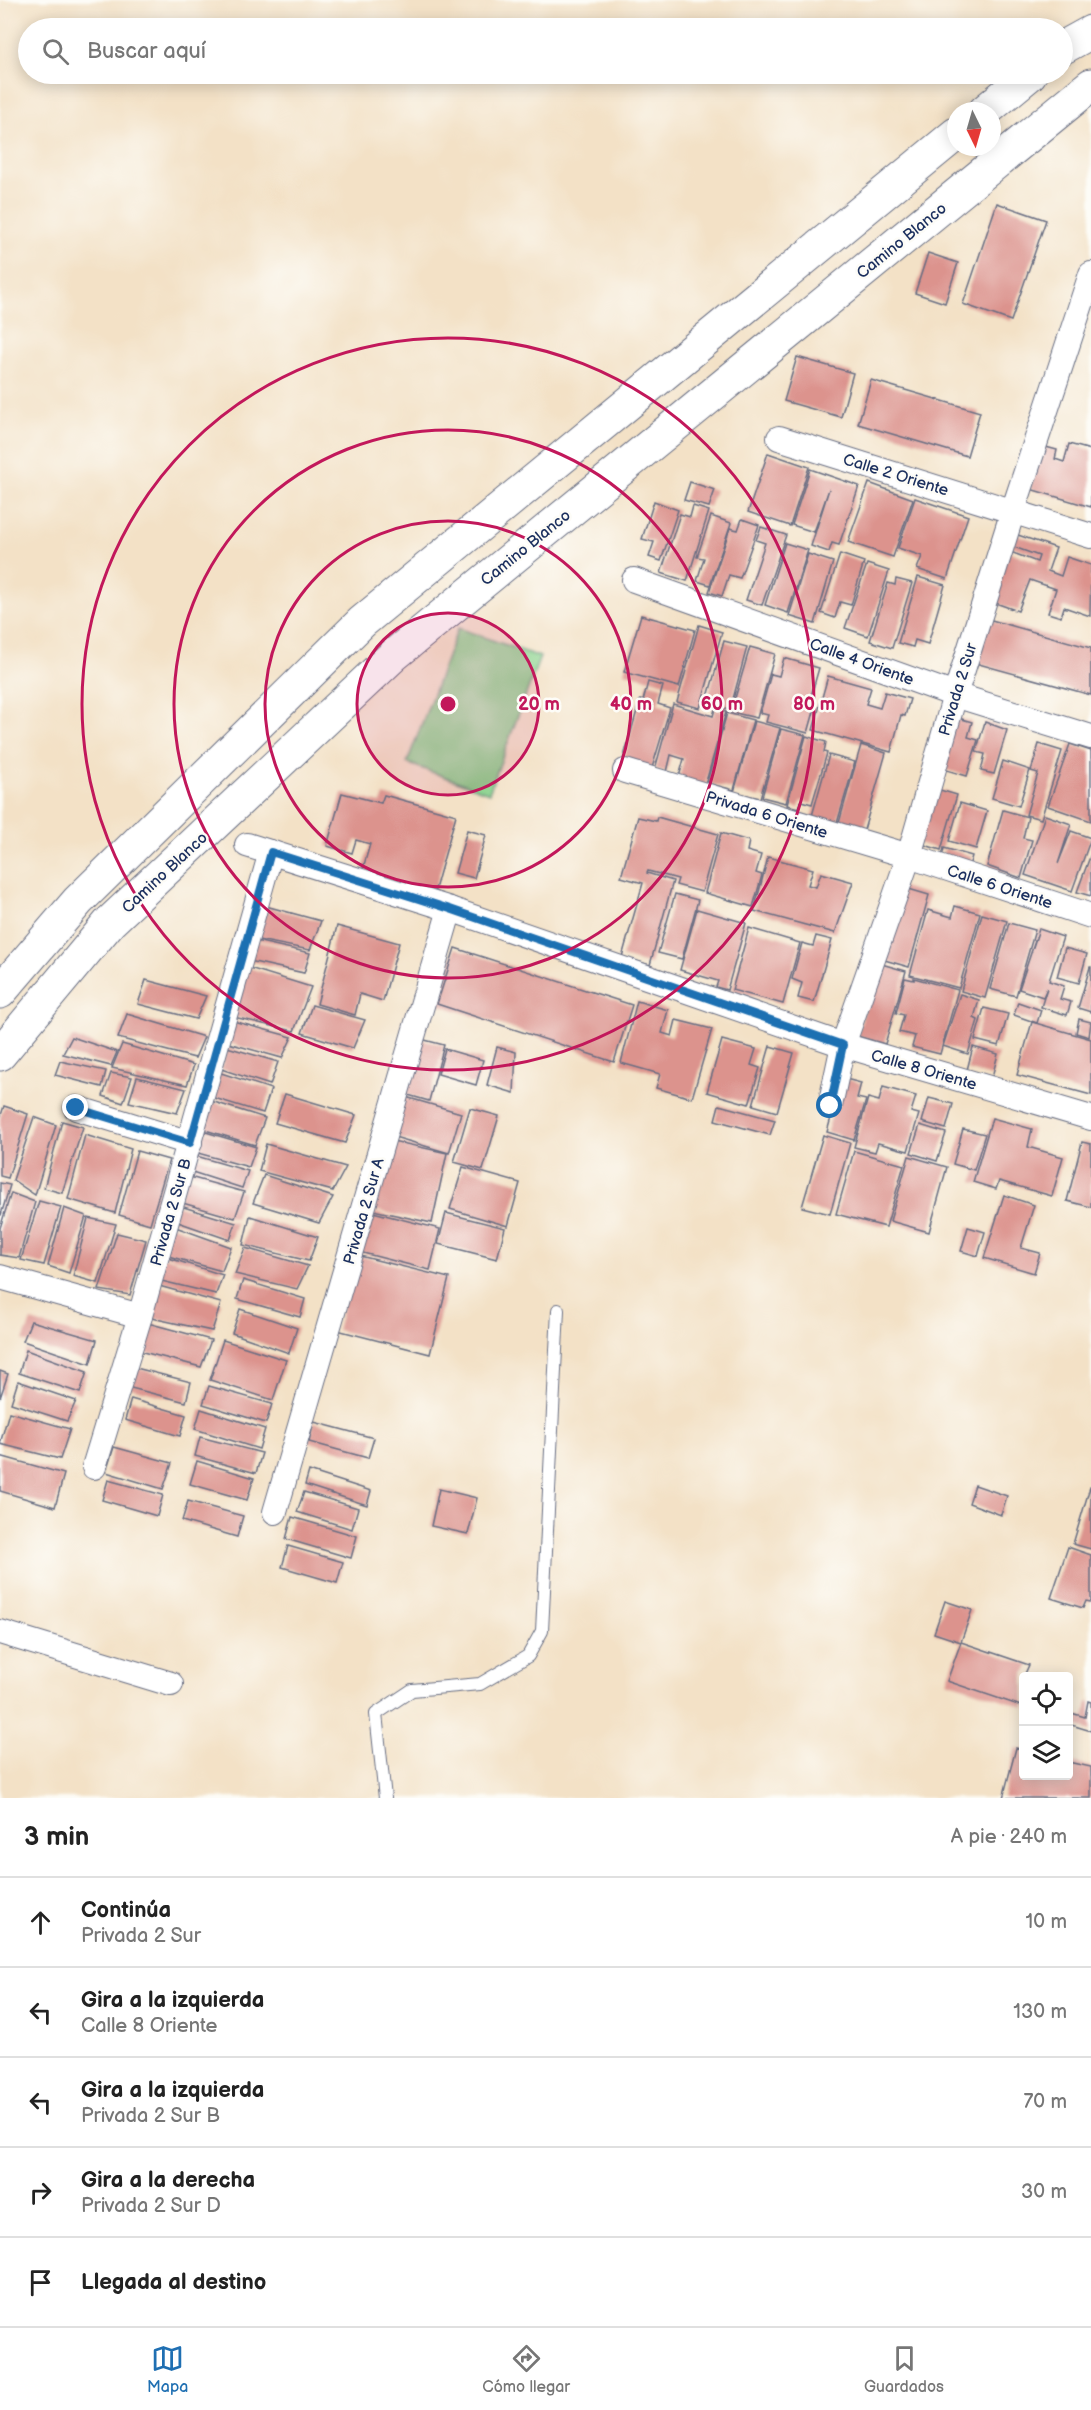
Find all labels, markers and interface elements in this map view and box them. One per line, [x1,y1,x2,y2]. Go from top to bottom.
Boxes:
search box [18,18,1073,84]
icon: search [39,35,72,68]
text: Buscar aquí [87,38,206,65]
north arrow [947,102,1001,156]
street label: Camino Blanco [853,199,951,283]
street label: Calle 2 Oriente [841,450,951,501]
street label: Camino Blanco [477,506,575,590]
street label: Calle 4 Oriente [807,635,917,690]
street label: Privada 2 Sur [935,641,982,738]
centre of rings [438,694,458,714]
text: 20 m [518,694,560,715]
text: 40 m [610,694,652,715]
text: 60 m [701,694,743,715]
text: 80 m [793,694,835,715]
street label: Privada 6 Oriente [703,788,830,843]
street label: Camino Blanco [118,829,212,918]
street label: Calle 6 Oriente [945,861,1055,914]
street label: Calle 8 Oriente [869,1046,979,1095]
route start [816,1092,842,1118]
route end [62,1094,88,1120]
street label: Privada 2 Sur B [147,1156,196,1268]
street label: Privada 2 Sur A [340,1156,389,1267]
map controls [1019,1672,1073,1780]
button: locate [1019,1672,1073,1726]
button: layers [1019,1726,1073,1780]
text: 3 min [24,1822,89,1853]
text: A pie · 240 m [951,1825,1067,1849]
text: Continúa [81,1897,171,1924]
icon: ahead [24,1906,57,1939]
text: 10 m [1026,1910,1067,1934]
text: Privada 2 Sur [81,1924,201,1948]
text: Gira a la izquierda [81,1987,265,2014]
icon: left [24,1996,57,2029]
text: 130 m [1013,2000,1067,2024]
text: Calle 8 Oriente [81,2014,217,2038]
text: Gira a la izquierda [81,2077,265,2104]
icon: left [24,2086,57,2119]
text: 70 m [1023,2090,1067,2114]
text: Privada 2 Sur B [81,2104,220,2128]
text: Gira a la derecha [81,2167,255,2194]
icon: right [24,2176,57,2209]
text: 30 m [1021,2180,1067,2204]
text: Privada 2 Sur D [81,2194,221,2218]
icon: arrive [24,2266,57,2299]
text: Llegada al destino [81,2269,266,2296]
tab: Mapa [147,2342,188,2397]
tab: Cómo llegar [482,2342,570,2397]
tab: Guardados [864,2342,944,2397]

